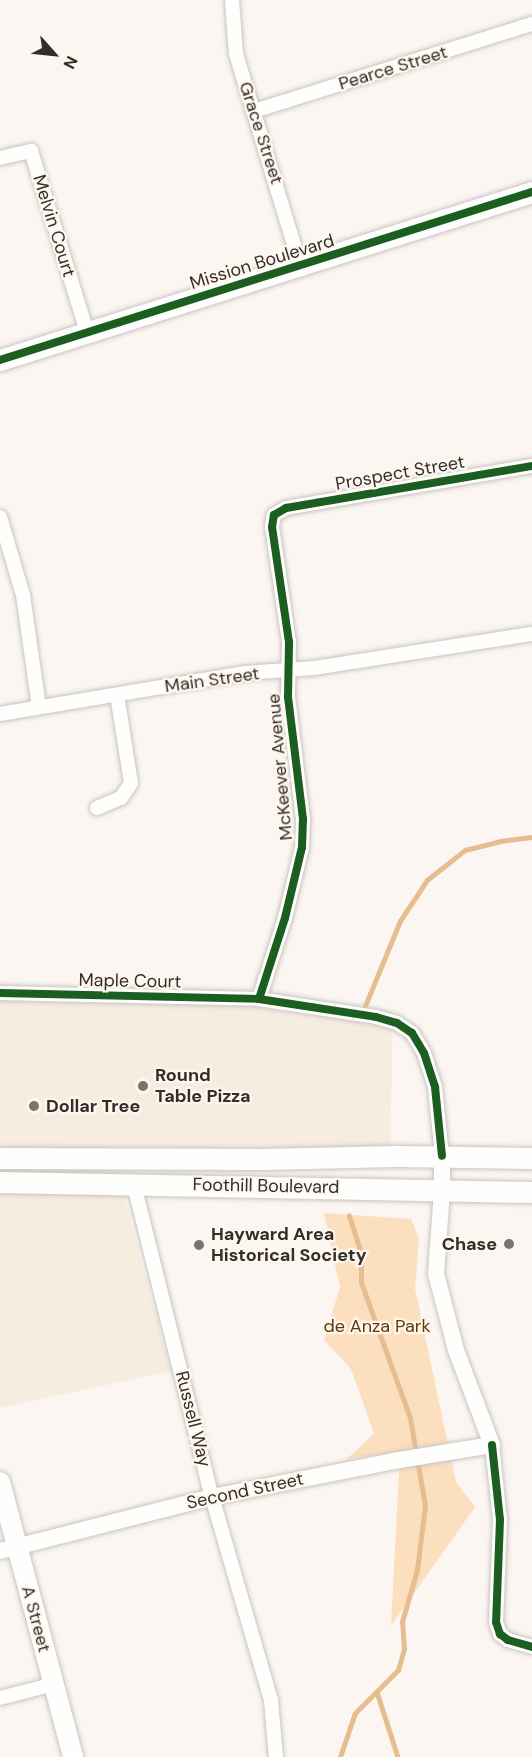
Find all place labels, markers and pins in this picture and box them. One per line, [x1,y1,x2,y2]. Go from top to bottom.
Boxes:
place label: Round Table Pizza [155,1065,251,1108]
marker: Round Table Pizza [136,1079,150,1093]
place label: Dollar Tree [46,1095,140,1117]
marker: Dollar Tree [27,1099,41,1113]
place label: Hayward Area Historical Society [211,1224,367,1266]
place label: Chase [442,1233,497,1255]
marker: Chase [502,1237,516,1251]
marker: Hayward Area Historical Society [192,1238,206,1252]

